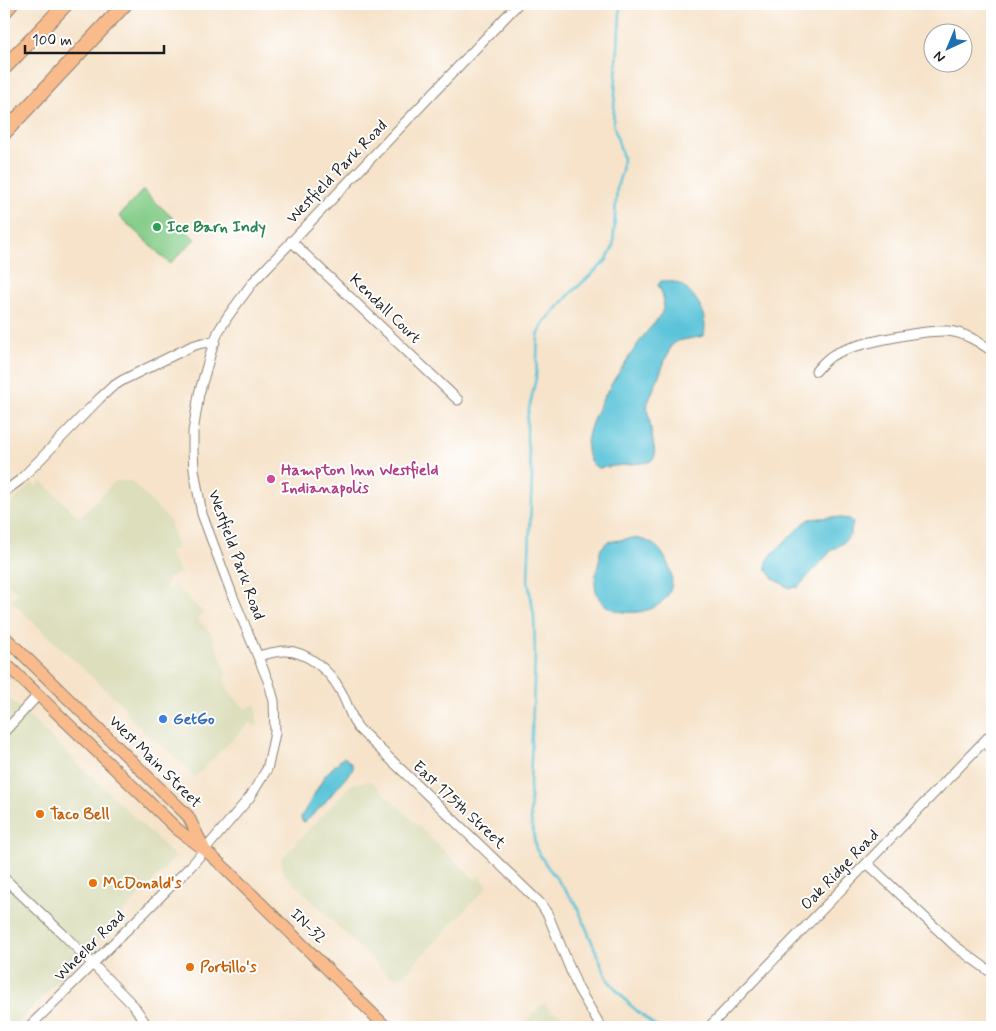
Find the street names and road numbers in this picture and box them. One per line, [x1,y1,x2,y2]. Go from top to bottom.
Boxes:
street label: Westfield Park Road [282,115,392,229]
street label: Kendall Court [345,270,425,348]
street label: Westfield Park Road [203,487,269,623]
street label: West Main Street [104,711,206,813]
street label: East 175th Street [408,756,511,854]
street label: Oak Ridge Road [796,825,884,915]
street label: IN-32 [286,904,330,948]
street label: Wheeler Road [50,906,130,986]

